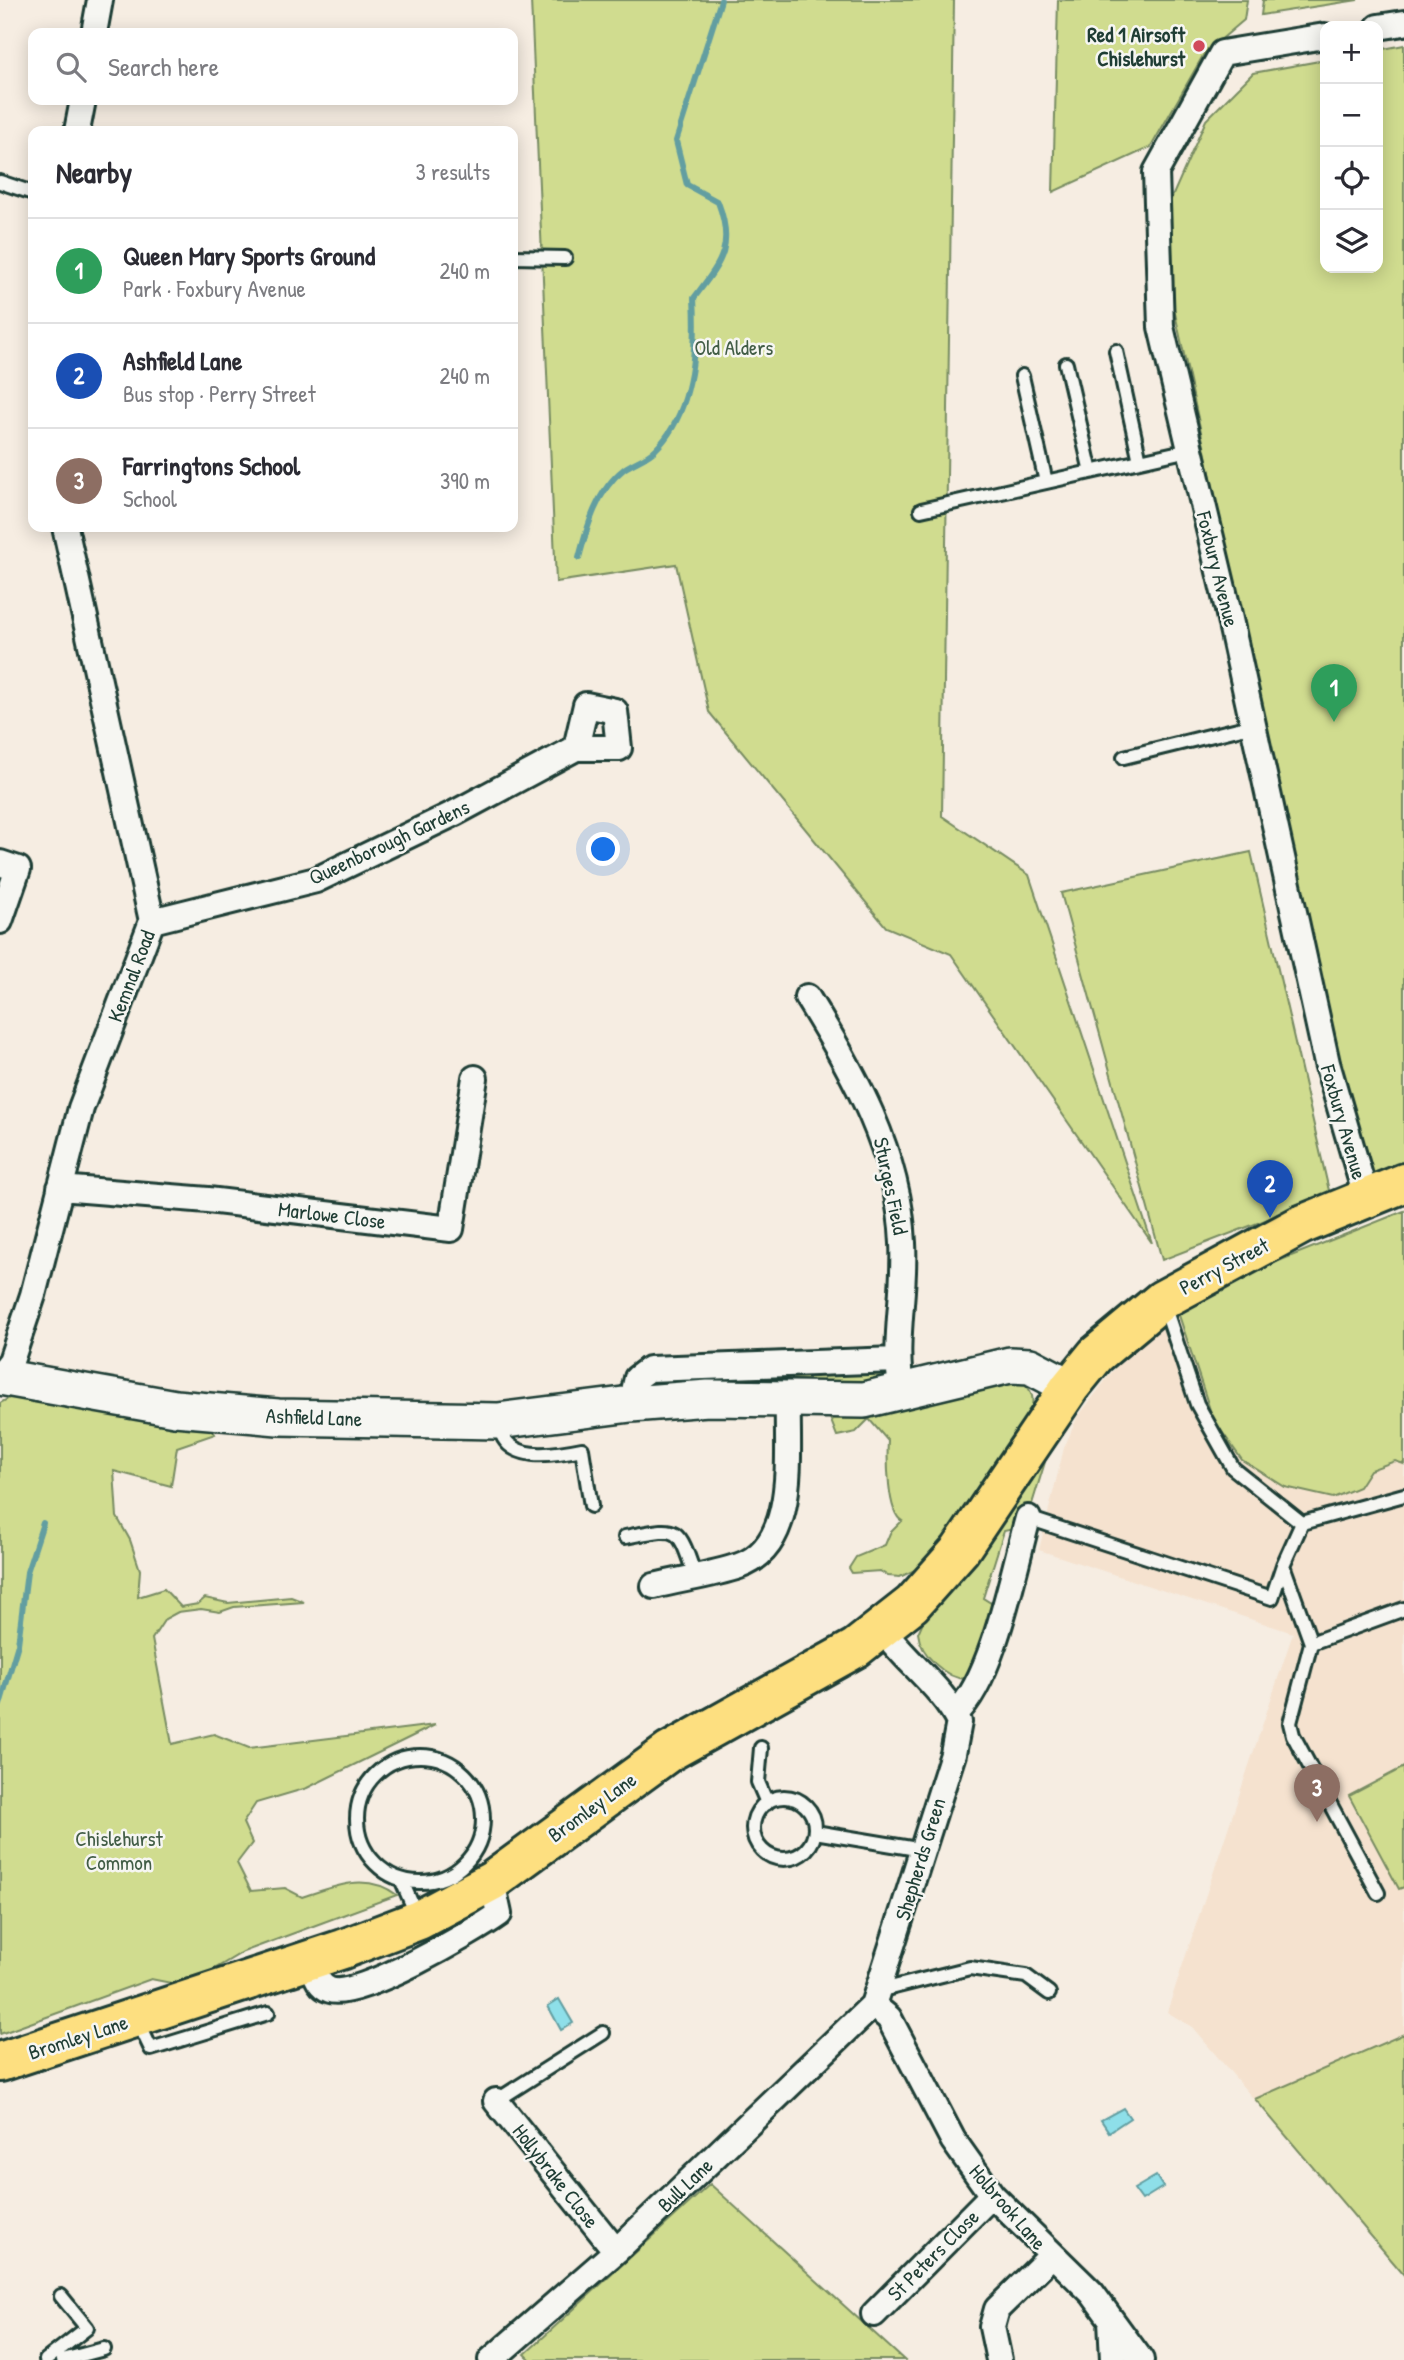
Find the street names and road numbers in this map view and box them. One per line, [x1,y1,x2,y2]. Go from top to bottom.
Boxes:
street label: Foxbury Avenue [1189,507,1246,630]
street label: Queenborough Gardens [304,792,474,892]
street label: Kemnal Road [100,926,162,1026]
street label: Foxbury Avenue [1314,1060,1374,1183]
street label: Sturges Field [867,1135,915,1237]
street label: Marlowe Close [277,1194,387,1236]
street label: Perry Street [1174,1230,1274,1302]
street label: Ashfield Lane [265,1401,363,1433]
street label: Bromley Lane [542,1765,642,1849]
street label: Shepherds Green [888,1794,952,1924]
street label: Bromley Lane [25,2007,131,2067]
street label: Hollybrake Close [506,2118,606,2234]
street label: Bull Lane [651,2151,719,2219]
street label: Holbrook Lane [963,2158,1053,2256]
street label: St Peters Close [881,2203,985,2307]

